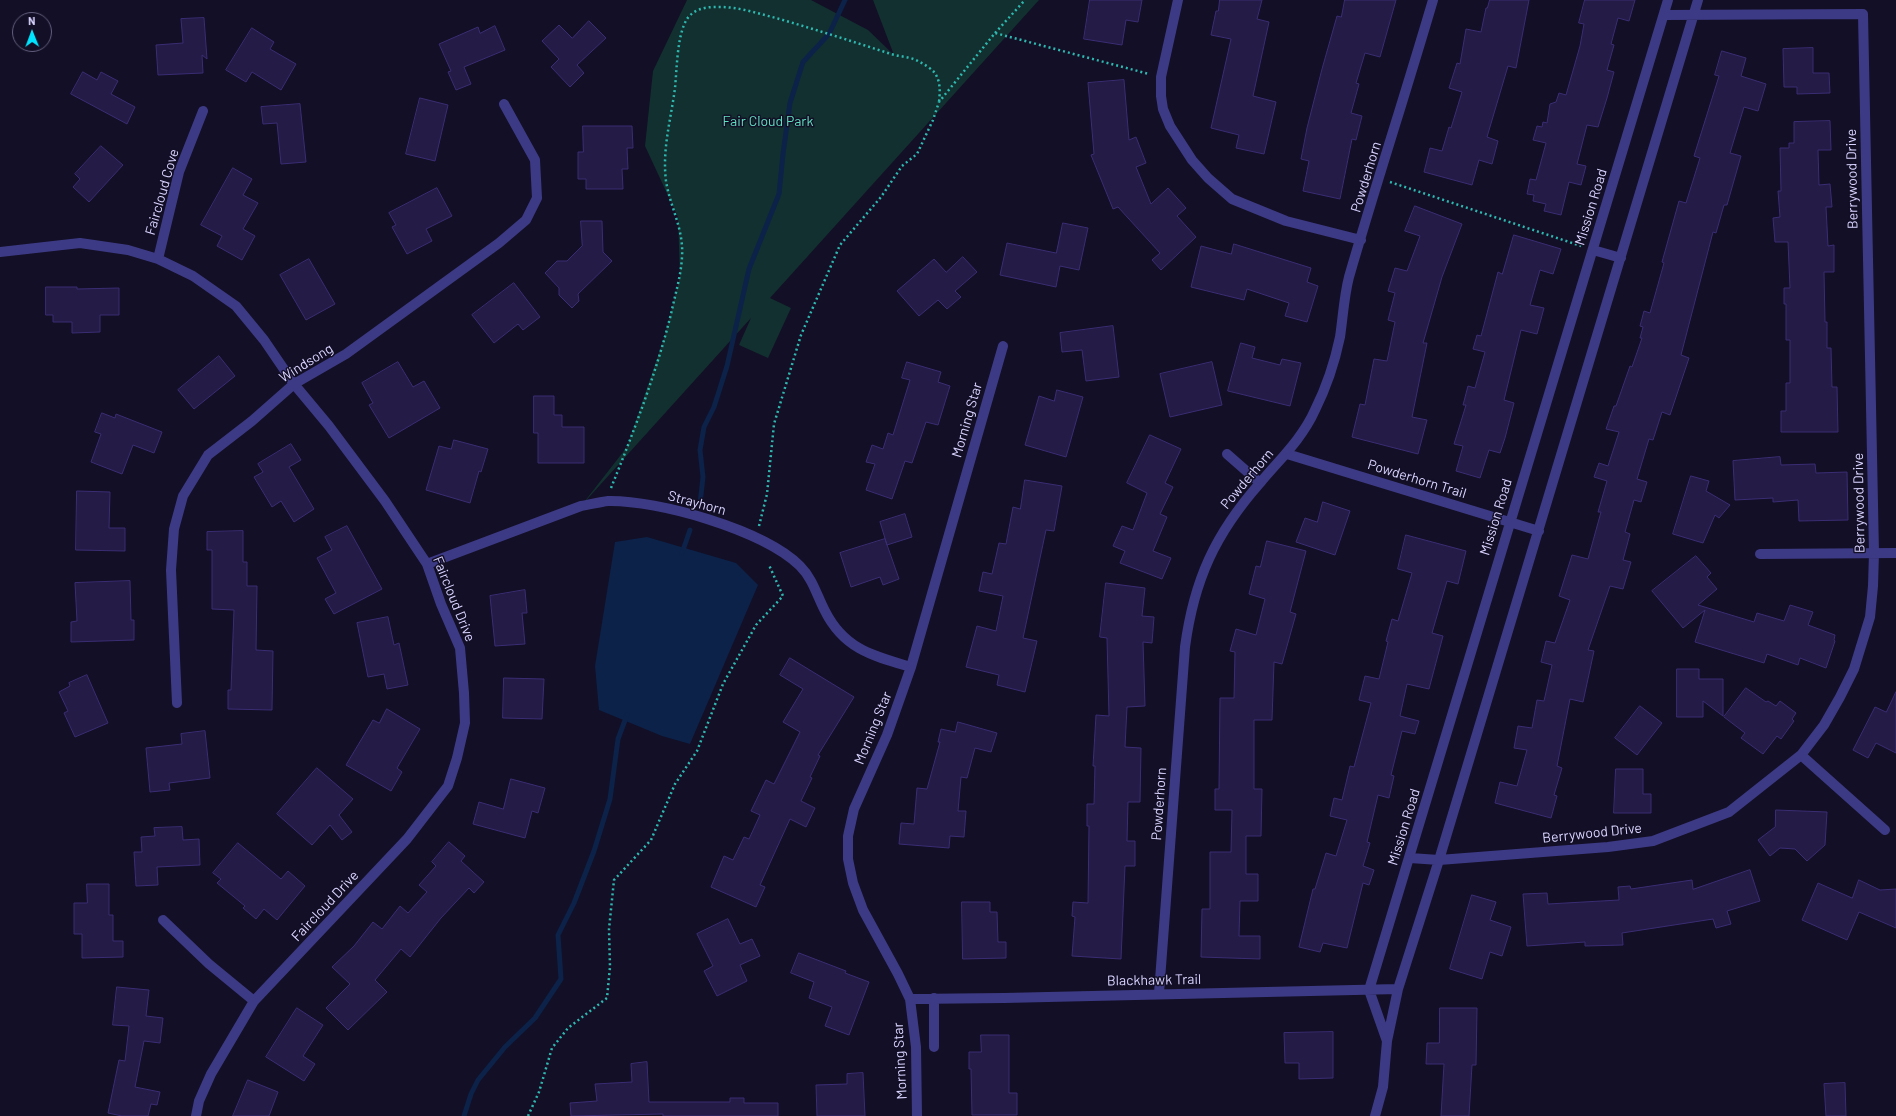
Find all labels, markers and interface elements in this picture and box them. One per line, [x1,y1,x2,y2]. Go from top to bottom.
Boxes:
north arrow [12,12,52,52]
text: N [28,14,36,27]
park label: Fair Cloud Park [723,113,813,129]
street label: Berrywood Drive [1843,129,1861,229]
street label: Powderhorn [1347,140,1385,214]
street label: Faircloud Cove [142,147,182,237]
street label: Mission Road [1571,167,1611,247]
street label: Windsong [276,340,336,386]
street label: Morning Star [948,381,986,459]
street label: Powderhorn [1217,446,1277,512]
street label: Berrywood Drive [1850,453,1868,553]
street label: Powderhorn Trail [1366,456,1468,502]
street label: Mission Road [1476,477,1516,557]
street label: Strayhorn [666,487,728,519]
street label: Faircloud Drive [429,554,479,644]
street label: Morning Star [851,689,895,767]
street label: Powderhorn [1148,767,1170,841]
street label: Mission Road [1384,787,1424,867]
street label: Berrywood Drive [1541,819,1643,847]
street label: Faircloud Drive [288,867,362,945]
street label: Blackhawk Trail [1107,971,1201,989]
street label: Morning Star [890,1022,910,1100]

